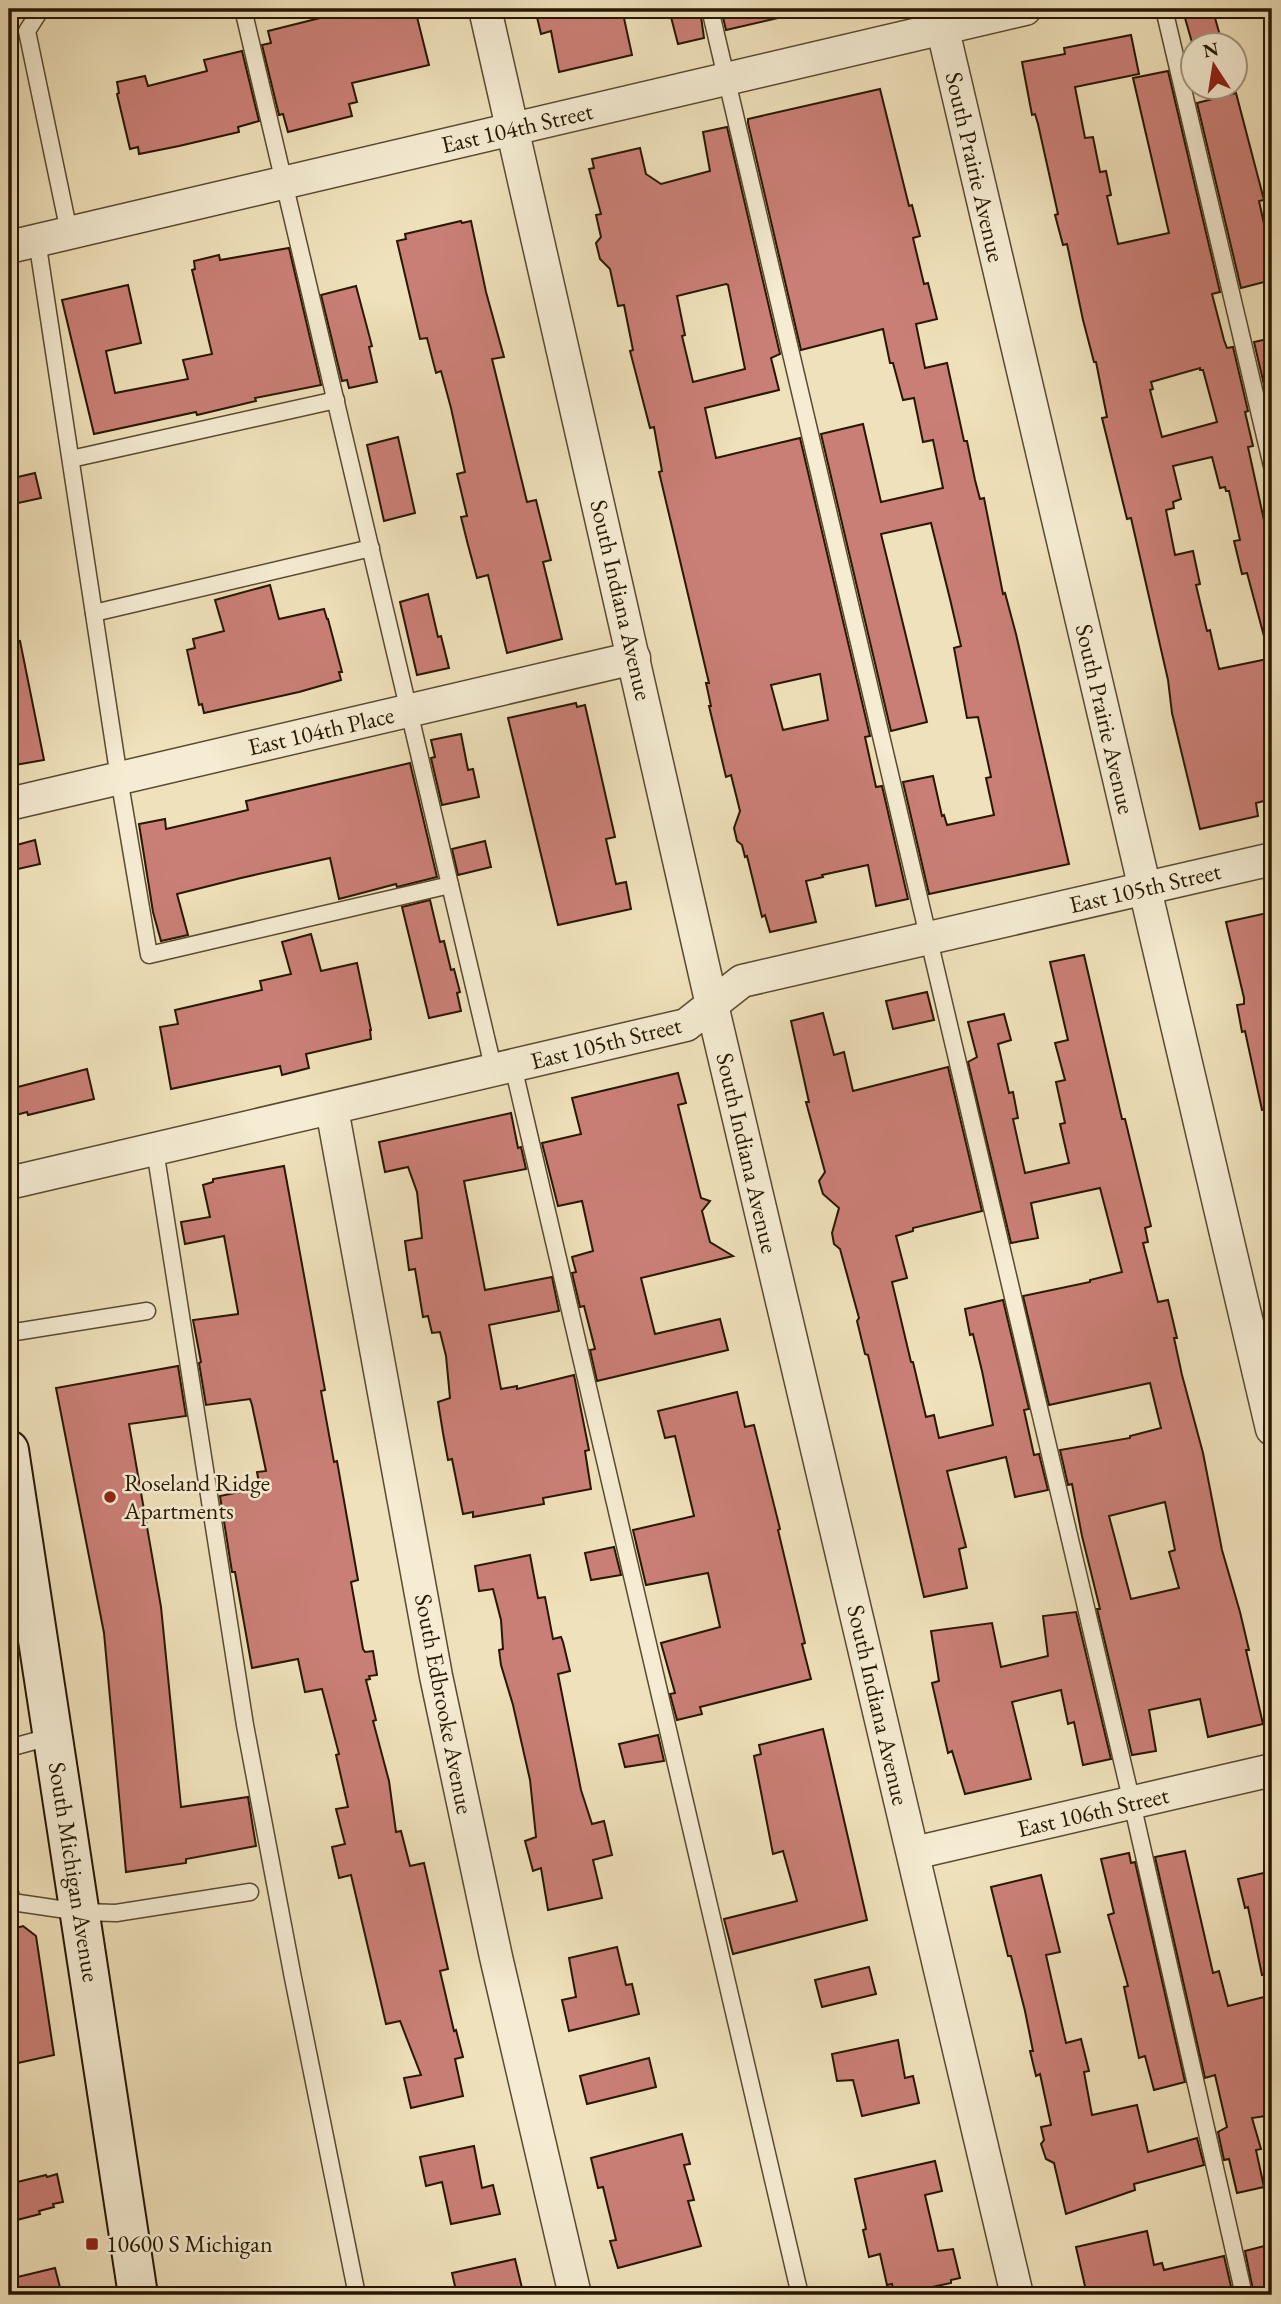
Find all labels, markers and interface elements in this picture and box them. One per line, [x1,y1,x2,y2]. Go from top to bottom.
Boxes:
north arrow [1180,32,1250,102]
text: N [1200,36,1221,64]
street label: South Prairie Avenue [939,69,1012,265]
street label: East 104th Street [438,95,596,160]
street label: South Indiana Avenue [583,497,660,703]
street label: South Prairie Avenue [1069,621,1142,817]
street label: East 104th Place [245,699,397,762]
street label: East 105th Street [1066,855,1224,920]
street label: East 105th Street [527,1009,685,1076]
street label: South Indiana Avenue [709,1050,786,1256]
place label: Roseland Ridge Apartments [123,1467,270,1526]
marker: Roseland Ridge Apartments [102,1489,118,1505]
street label: South Edbrooke Avenue [408,1591,481,1817]
street label: South Indiana Avenue [840,1602,917,1808]
street label: South Michigan Avenue [42,1760,107,1984]
street label: East 106th Street [1014,1779,1172,1844]
place label: 10600 S Michigan [106,2228,273,2259]
marker: 10600 S Michigan [84,2236,100,2252]

